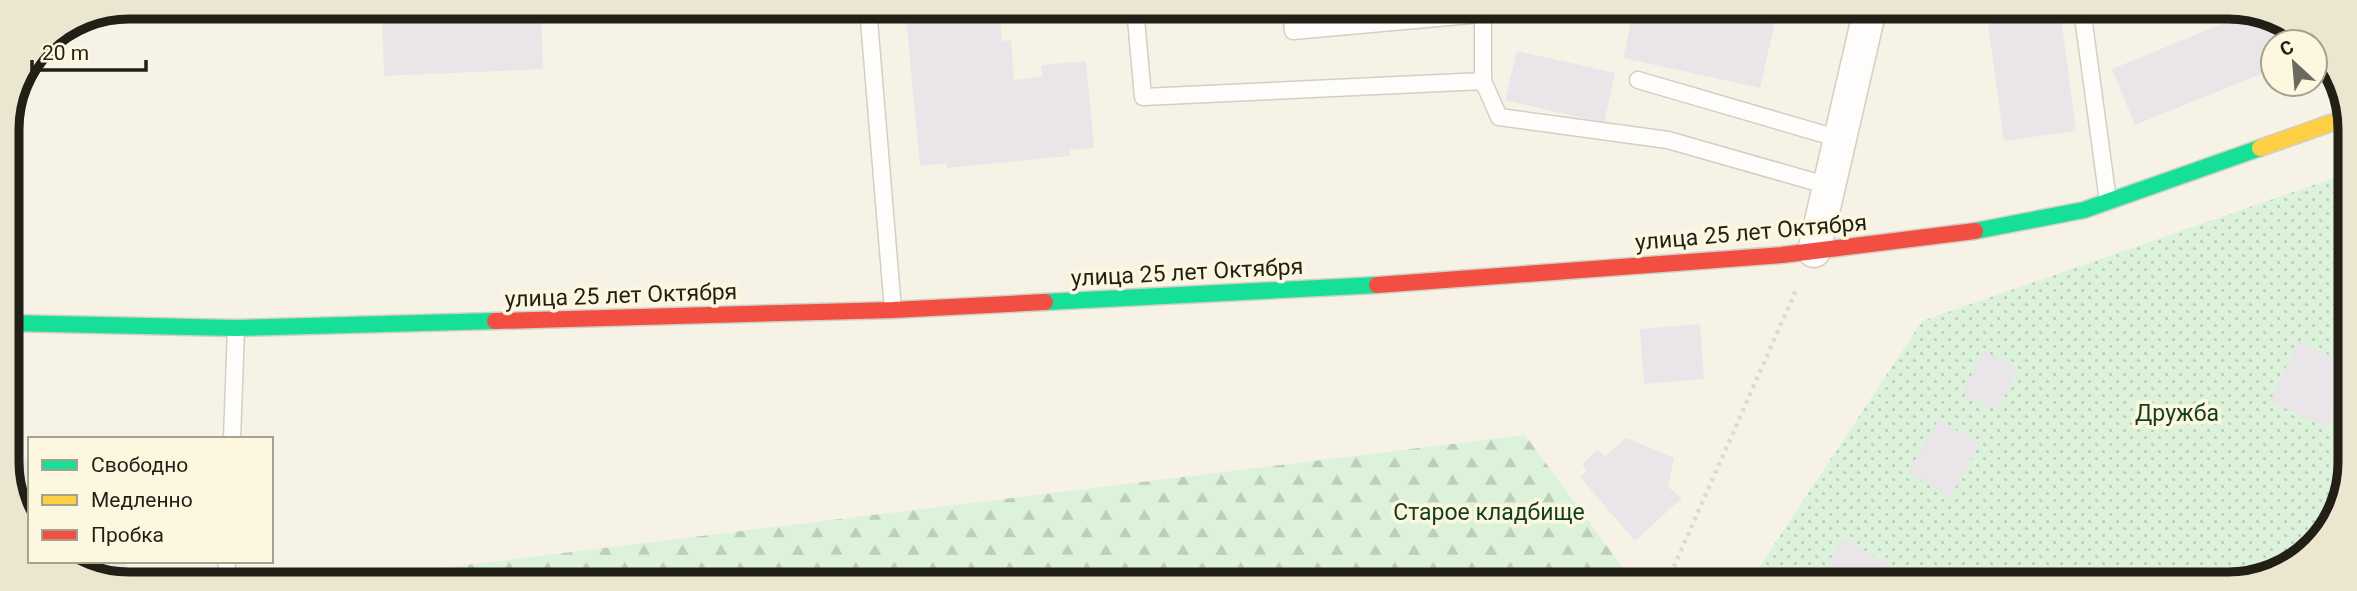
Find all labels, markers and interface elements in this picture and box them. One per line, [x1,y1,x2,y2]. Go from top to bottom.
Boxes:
scale bar [32,28,145,72]
north arrow [2259,28,2329,98]
text: С [2276,35,2297,61]
text: 20 m [42,41,89,65]
street label: улица 25 лет Октября [1634,209,1868,256]
street label: улица 25 лет Октября [1070,253,1304,292]
street label: улица 25 лет Октября [504,278,738,313]
park label: Дружба [2135,400,2219,427]
legend [28,437,273,563]
text: Свободно [91,453,188,477]
text: Медленно [91,488,193,512]
park label: Старое кладбище [1393,499,1585,526]
text: Пробка [91,523,164,547]

